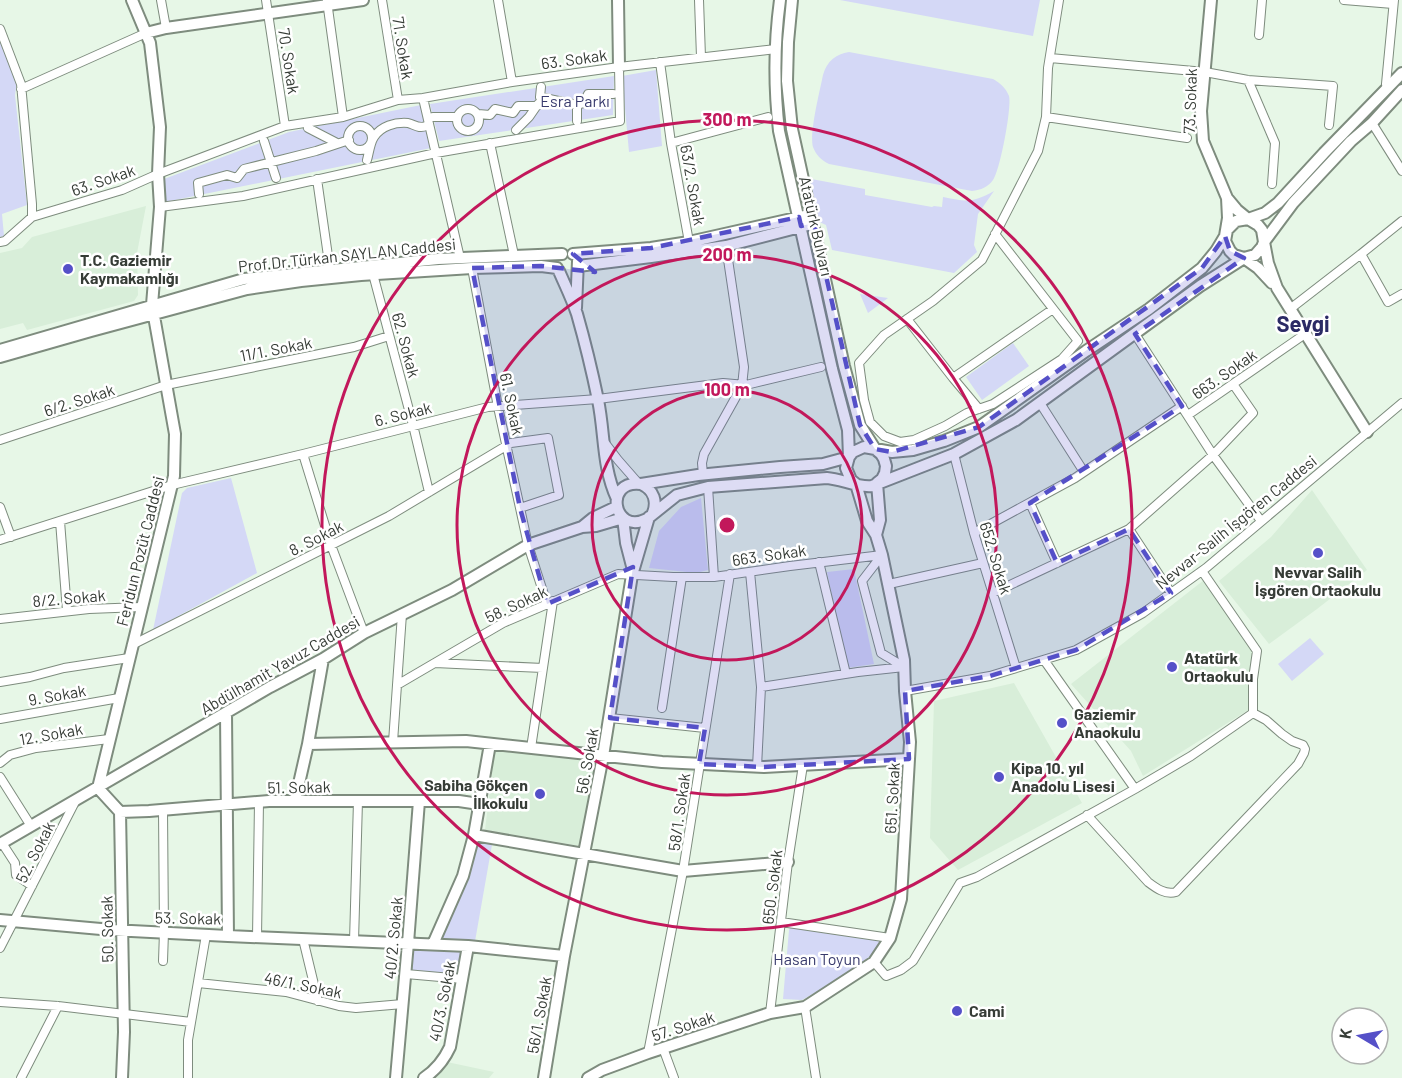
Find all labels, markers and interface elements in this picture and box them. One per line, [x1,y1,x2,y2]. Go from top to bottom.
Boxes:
street label: 71. Sokak [389,15,418,81]
street label: 70. Sokak [275,27,304,95]
street label: 63. Sokak [540,44,608,73]
street label: 73. Sokak [1179,68,1200,134]
park label: Esra Parkı [540,91,610,110]
text: 300 m [703,108,751,130]
street label: 63/2. Sokak [677,143,710,227]
street label: 63. Sokak [68,160,137,199]
street label: Atatürk Bulvarı [796,174,837,278]
street label: Prof.Dr.Türkan SAYLAN Caddesi [237,234,457,275]
text: 200 m [702,243,752,265]
place label: T.C. Gaziemir Kaymakamlığı [80,250,179,287]
marker: T.C. Gaziemir Kaymakamlığı [61,262,75,276]
street label: 62. Sokak [389,310,424,379]
district label: Sevgi [1276,310,1330,336]
street label: 11/1. Sokak [238,332,314,365]
street label: 663. Sokak [1188,344,1260,403]
street label: 61. Sokak [497,371,528,437]
text: 100 m [704,378,750,400]
street label: 6/2. Sokak [41,379,116,420]
street label: 6. Sokak [372,397,433,430]
street label: Nevvar-Salih İşgören Caddesi [1151,451,1320,593]
street label: Feridun Pozüt Caddesi [112,474,167,628]
centre of rings [717,515,737,535]
street label: 8. Sokak [286,516,346,559]
street label: 652. Sokak [976,519,1017,596]
street label: 663. Sokak [731,540,807,569]
marker: Nevvar Salih İşgören Ortaokulu [1311,546,1325,560]
place label: Nevvar Salih İşgören Ortaokulu [1255,562,1381,599]
street label: 58. Sokak [482,581,550,626]
street label: 8/2. Sokak [32,585,106,610]
street label: Abdülhamit Yavuz Caddesi [197,611,363,718]
place label: Atatürk Ortaokulu [1184,648,1253,685]
marker: Atatürk Ortaokulu [1165,660,1179,674]
street label: 9. Sokak [27,680,87,709]
place label: Gaziemir Anaokulu [1074,704,1141,741]
marker: Gaziemir Anaokulu [1055,716,1069,730]
street label: 12. Sokak [18,719,84,748]
street label: 56. Sokak [571,727,602,795]
place label: Kipa 10. yıl Anadolu Lisesi [1011,758,1115,795]
street label: 651. Sokak [880,762,903,834]
marker: Kipa 10. yıl Anadolu Lisesi [992,770,1006,784]
street label: 58/1. Sokak [664,772,693,852]
place label: Sabiha Gökçen İlkokulu [424,775,528,812]
street label: 51. Sokak [267,776,331,797]
marker: Sabiha Gökçen İlkokulu [533,787,547,801]
street label: 52. Sokak [11,818,58,886]
street label: 650. Sokak [757,848,786,925]
street label: 50. Sokak [96,895,117,963]
street label: 40/2. Sokak [379,896,406,980]
street label: 53. Sokak [155,907,221,928]
park label: Hasan Toyun [773,949,861,968]
street label: 40/3. Sokak [424,959,459,1043]
street label: 46/1. Sokak [263,968,344,1001]
street label: 56/1. Sokak [522,975,555,1055]
place label: Cami [969,1001,1005,1020]
marker: Cami [950,1004,964,1018]
street label: 57. Sokak [649,1006,717,1045]
north arrow [1330,1006,1390,1066]
text: K [1335,1027,1355,1040]

